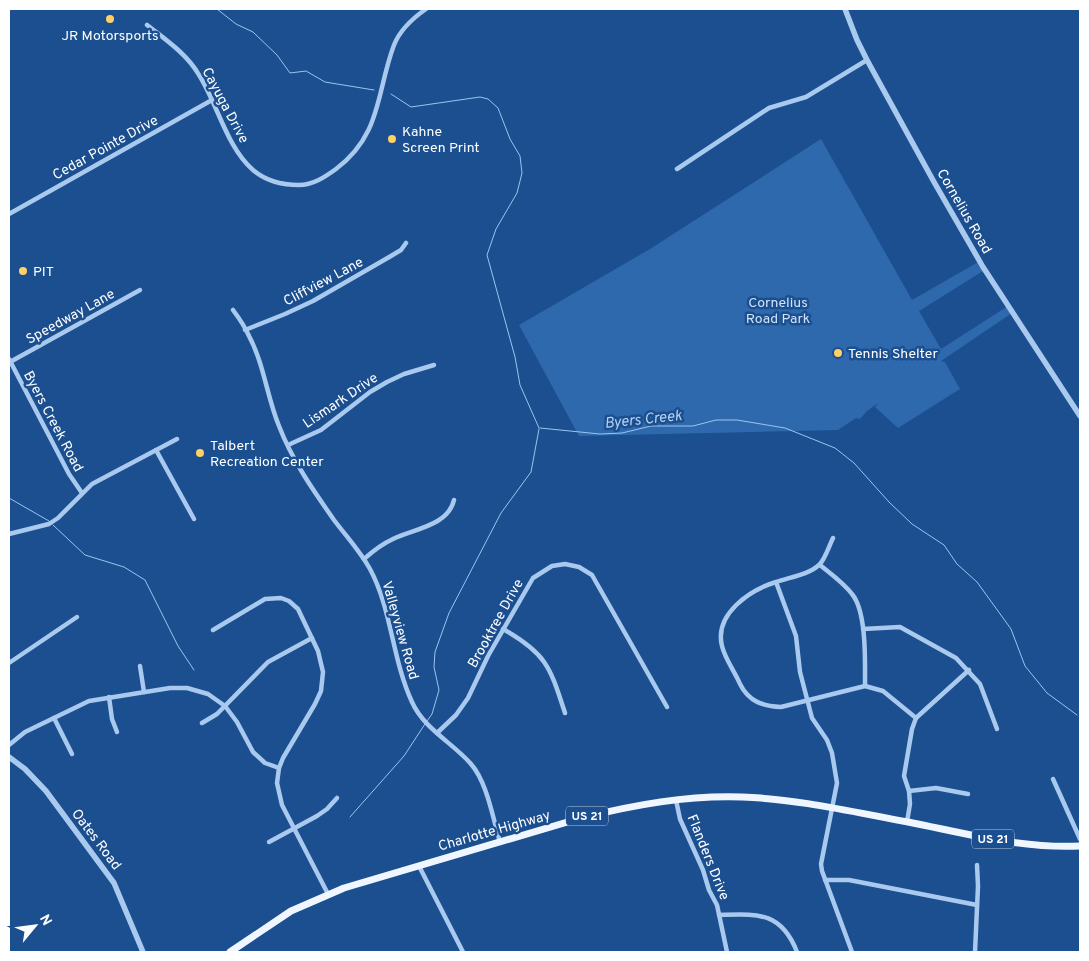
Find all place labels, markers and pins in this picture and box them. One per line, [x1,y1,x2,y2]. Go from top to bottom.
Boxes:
marker: JR Motorsports [104,13,116,25]
place label: JR Motorsports [61,28,159,45]
place label: Kahne Screen Print [402,124,480,157]
marker: Kahne Screen Print [386,133,398,145]
place label: PIT [33,264,54,281]
marker: PIT [17,265,29,277]
place label: Tennis Shelter [848,346,938,363]
marker: Tennis Shelter [832,347,844,359]
place label: Talbert Recreation Center [210,438,324,471]
marker: Talbert Recreation Center [194,447,206,459]

